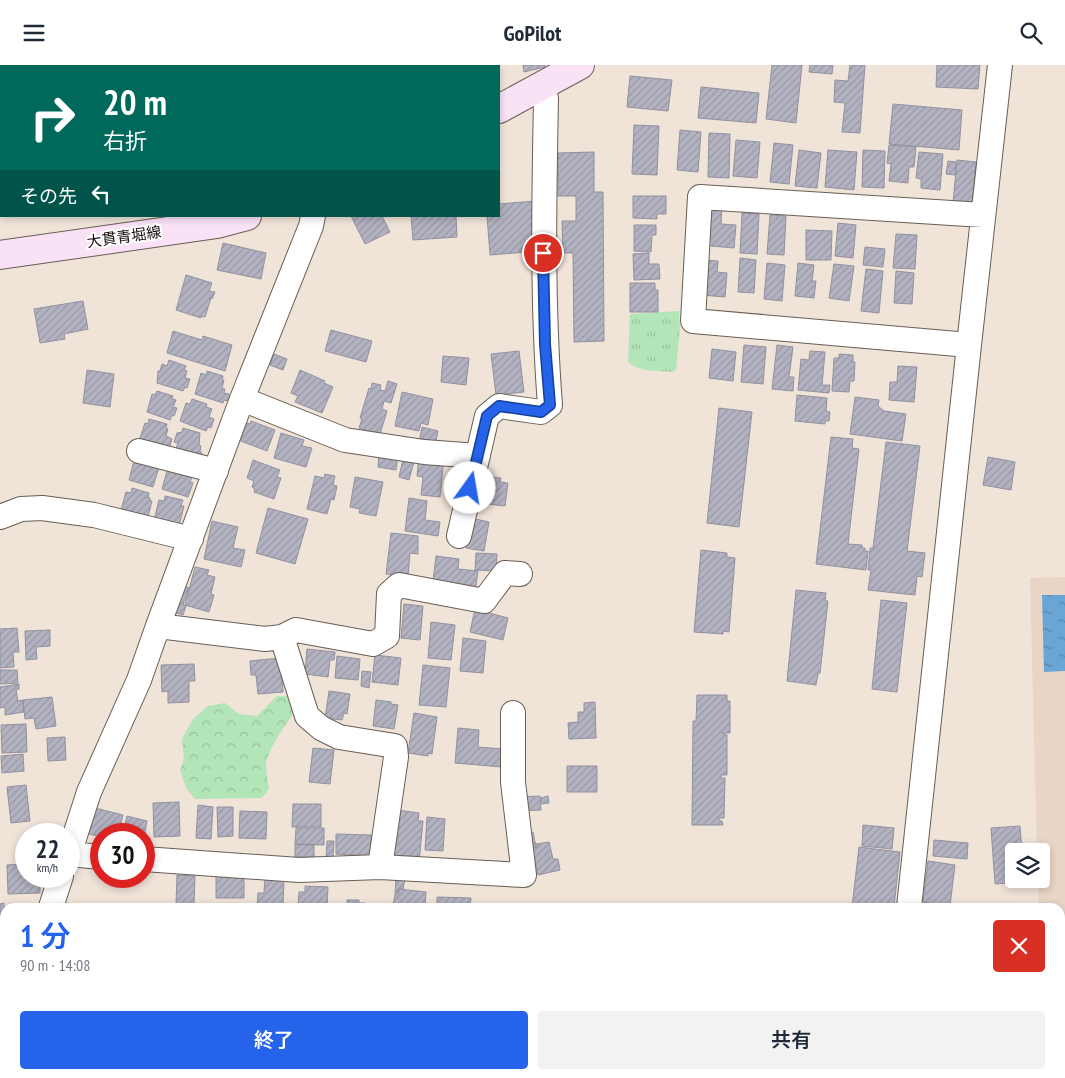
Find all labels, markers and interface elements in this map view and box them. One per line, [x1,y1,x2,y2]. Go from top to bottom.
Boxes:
icon: menu [20,19,48,47]
text: GoPilot [504,19,561,47]
icon: search [1017,19,1045,47]
text: 20 m [103,79,167,125]
icon: right [20,85,85,150]
text: 右折 [103,127,147,155]
icon: left [87,180,115,208]
text: その先 [20,184,77,208]
street label: 大貫青堀線 [85,222,162,251]
pin [522,232,564,274]
icon: arrive [529,239,557,267]
position arrow [443,461,495,513]
speed limit sign: 30 [90,823,155,888]
text: 22 [36,833,59,865]
map controls [1005,843,1050,888]
button: layers [1005,843,1050,888]
text: km/h [37,860,58,875]
text: 1 分 [20,916,71,955]
button: close [993,920,1045,972]
text: 90 m · 14:08 [20,955,91,975]
button: 終了 [20,1011,528,1069]
button: 共有 [538,1011,1045,1069]

